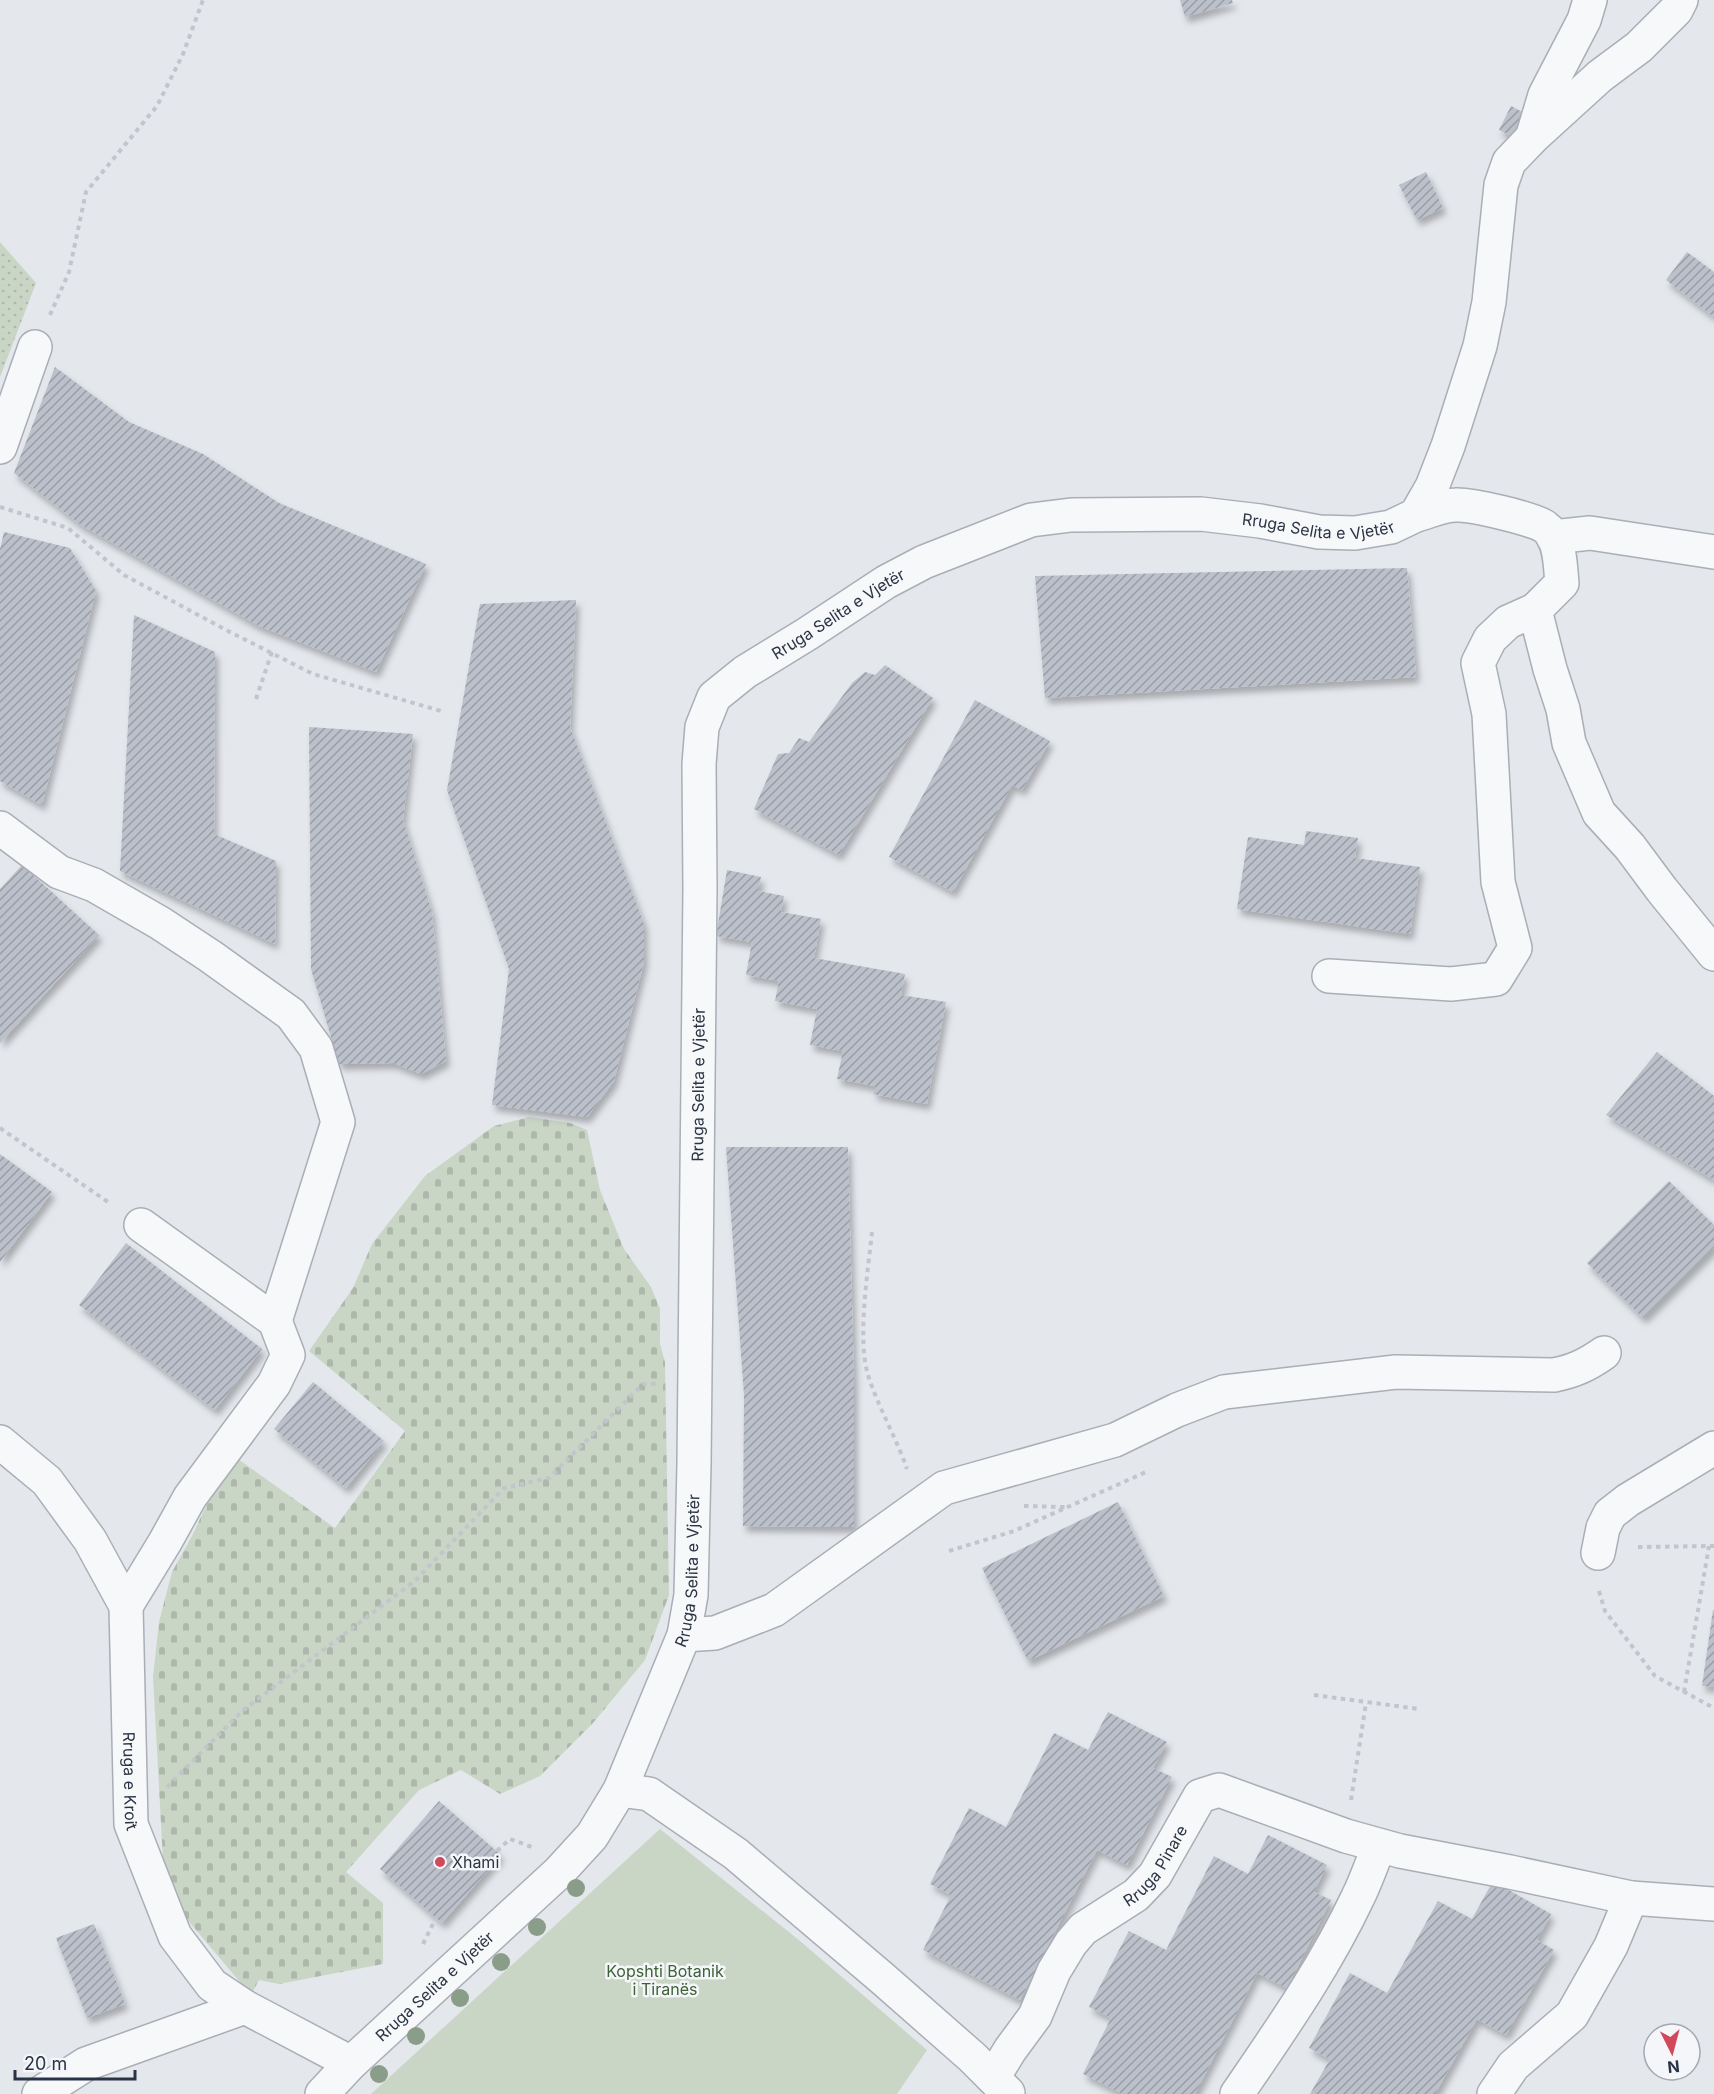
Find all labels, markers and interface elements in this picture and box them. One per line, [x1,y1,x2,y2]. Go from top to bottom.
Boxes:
street label: Rruga Selita e Vjetër [1241,509,1398,544]
street label: Rruga Selita e Vjetër [768,564,908,663]
street label: Rruga Selita e Vjetër [687,1008,709,1162]
street label: Rruga Selita e Vjetër [670,1494,703,1650]
street label: Rruga e Kroit [119,1731,142,1833]
street label: Rruga Pinare [1119,1822,1191,1911]
place label: Xhami [452,1852,499,1872]
marker: Xhami [433,1855,447,1869]
street label: Rruga Selita e Vjetër [371,1927,498,2046]
park label: Kopshti Botanik i Tiranës [606,1961,724,1999]
north arrow [1642,2022,1702,2082]
scale bar [15,2043,135,2081]
text: 20 m [24,2053,67,2074]
text: N [1666,2056,1681,2078]

